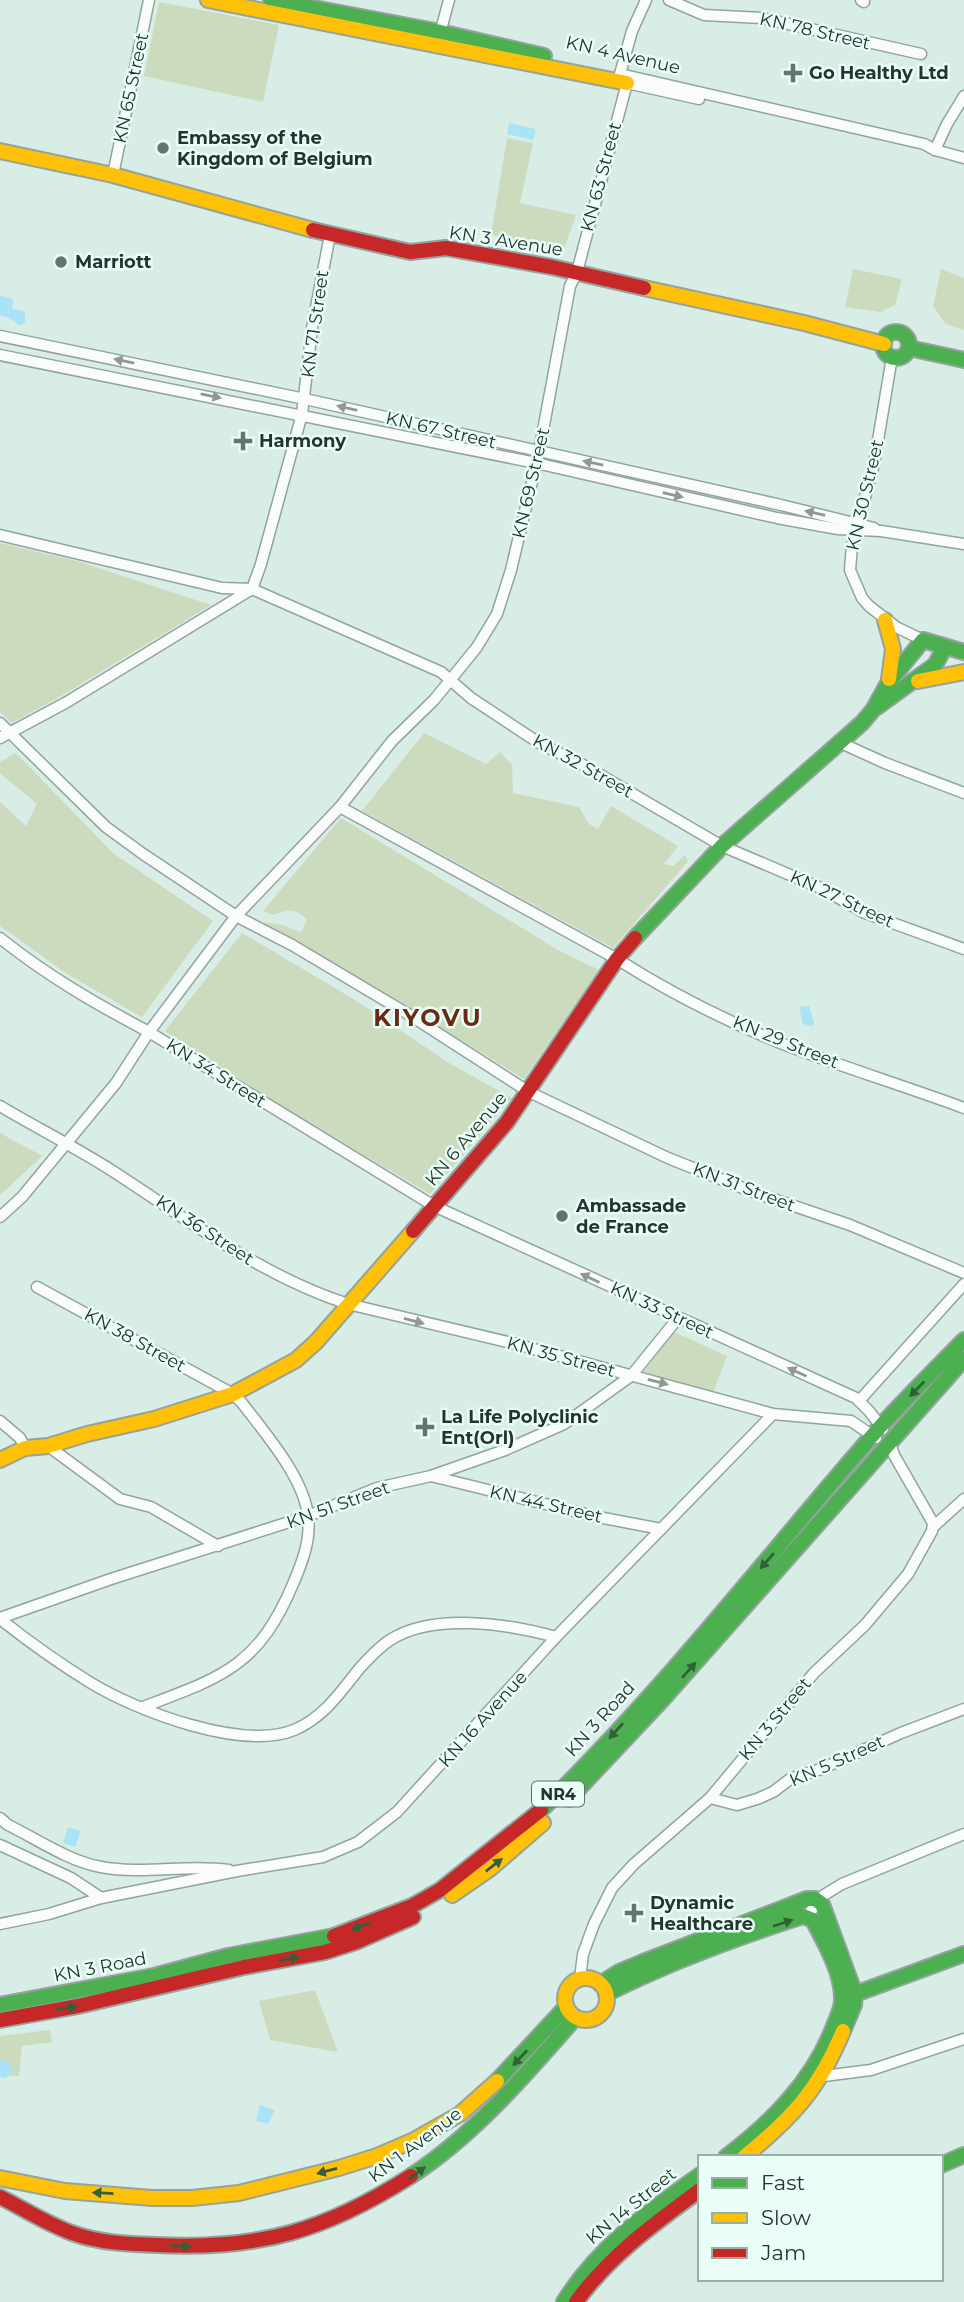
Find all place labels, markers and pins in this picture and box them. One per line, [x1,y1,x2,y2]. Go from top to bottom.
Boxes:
place label: Go Healthy Ltd [809,62,949,84]
marker: Go Healthy Ltd [783,63,803,83]
place label: Embassy of the Kingdom of Belgium [177,127,373,170]
marker: Embassy of the Kingdom of Belgium [155,140,171,156]
place label: Marriott [75,251,152,273]
marker: Marriott [53,254,69,270]
place label: Harmony [259,430,346,452]
marker: Harmony [233,431,253,451]
place label: Ambassade de France [575,1195,686,1238]
marker: Ambassade de France [554,1208,570,1224]
place label: La Life Polyclinic Ent(Orl) [441,1406,599,1449]
marker: La Life Polyclinic Ent(Orl) [415,1417,435,1437]
place label: Dynamic Healthcare [650,1892,753,1935]
marker: Dynamic Healthcare [624,1903,644,1923]

